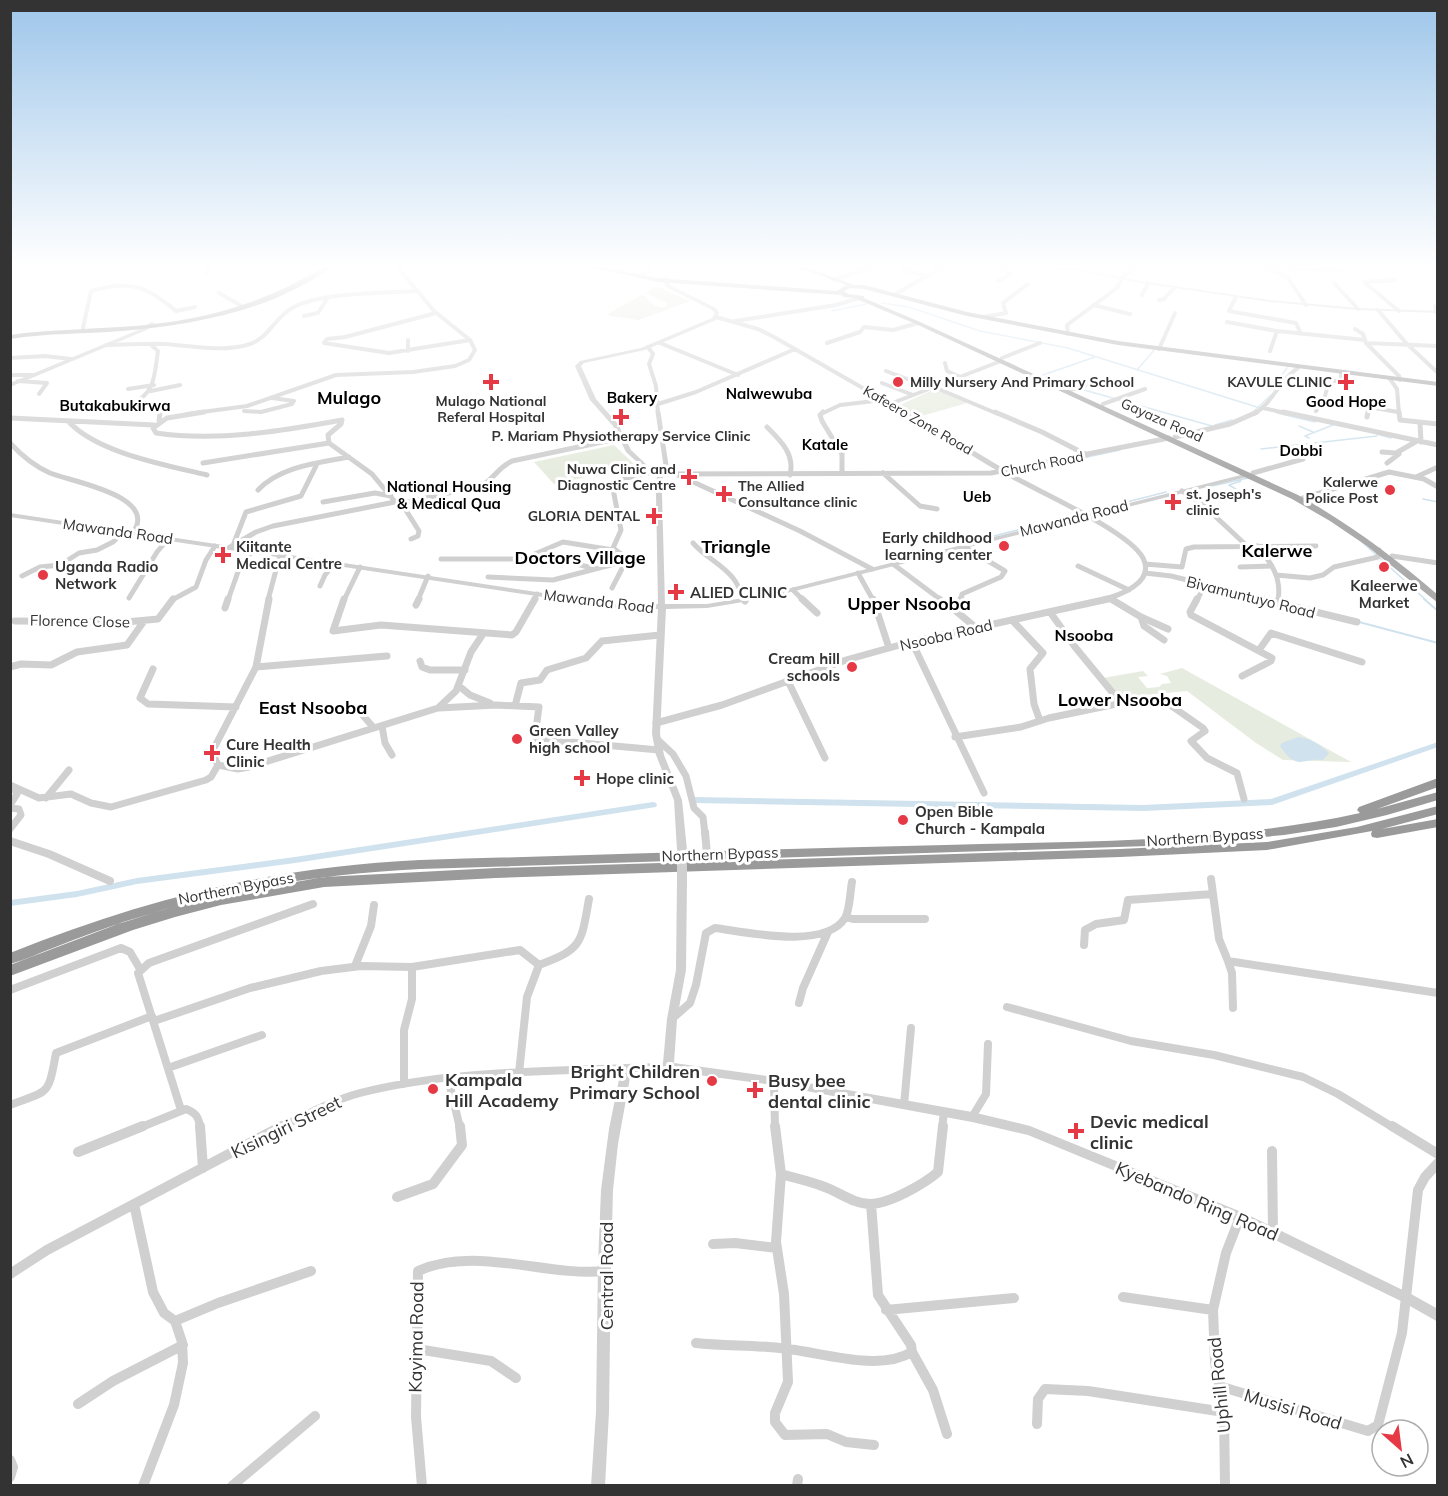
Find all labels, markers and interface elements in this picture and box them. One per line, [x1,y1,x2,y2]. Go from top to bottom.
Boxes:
marker: Mulago National Referal Hospital [482,373,500,391]
place label: Milly Nursery And Primary School [910,373,1134,391]
place label: KAVULE CLINIC [1227,373,1332,391]
marker: KAVULE CLINIC [1337,373,1355,391]
marker: Milly Nursery And Primary School [891,375,905,389]
street label: Kafeero Zone Road [860,381,976,459]
district label: Nalwewuba [726,384,812,403]
district label: Mulago [317,386,381,409]
district label: Bakery [607,388,658,407]
place label: Mulago National Referal Hospital [436,392,546,426]
district label: Good Hope [1306,392,1386,411]
street label: Gayaza Road [1118,394,1206,446]
district label: Butakabukirwa [60,396,170,415]
marker: P. Mariam Physiotherapy Service Clinic [612,408,630,426]
place label: P. Mariam Physiotherapy Service Clinic [492,427,750,445]
district label: Katale [802,435,848,454]
district label: Dobbi [1280,441,1322,460]
street label: Church Road [999,447,1085,481]
place label: Nuwa Clinic and Diagnostic Centre [557,460,676,494]
marker: Nuwa Clinic and Diagnostic Centre [680,468,698,486]
place label: Kalerwe Police Post [1305,473,1379,507]
district label: National Housing & Medical Qua [387,477,511,513]
place label: The Allied Consultance clinic [738,477,857,511]
marker: Kalerwe Police Post [1383,483,1397,497]
marker: The Allied Consultance clinic [715,485,733,503]
place label: st. Joseph's clinic [1186,485,1261,519]
district label: Ueb [963,487,991,506]
marker: st. Joseph's clinic [1164,493,1182,511]
street label: Mawanda Road [1018,495,1130,541]
place label: GLORIA DENTAL [528,507,640,525]
marker: GLORIA DENTAL [645,507,663,525]
street label: Mawanda Road [62,514,174,548]
place label: Early childhood learning center [882,528,992,564]
district label: Triangle [701,535,771,558]
place label: Kiitante Medical Centre [236,537,342,573]
marker: Early childhood learning center [997,539,1011,553]
district label: Kalerwe [1242,539,1313,562]
marker: Kiitante Medical Centre [214,546,232,564]
district label: Doctors Village [514,546,646,569]
place label: Uganda Radio Network [55,557,158,593]
marker: Kaleerwe Market [1377,560,1391,574]
marker: Uganda Radio Network [36,568,50,582]
street label: Bivamuntuyo Road [1185,572,1317,622]
place label: Kaleerwe Market [1350,576,1418,612]
marker: ALIED CLINIC [667,583,685,601]
place label: ALIED CLINIC [690,583,787,602]
street label: Mawanda Road [543,585,655,617]
district label: Upper Nsooba [847,592,971,615]
street label: Florence Close [30,611,130,631]
street label: Nsooba Road [898,615,994,655]
district label: Nsooba [1055,625,1113,645]
place label: Cream hill schools [768,649,840,685]
marker: Cream hill schools [845,660,859,674]
district label: Lower Nsooba [1058,688,1182,711]
district label: East Nsooba [259,696,367,719]
place label: Green Valley high school [529,721,620,757]
marker: Green Valley high school [510,732,524,746]
place label: Cure Health Clinic [226,735,311,771]
marker: Cure Health Clinic [203,744,221,762]
marker: Hope clinic [573,769,591,787]
place label: Hope clinic [596,769,674,788]
place label: Open Bible Church - Kampala [915,802,1045,838]
marker: Open Bible Church - Kampala [896,813,910,827]
street label: Northern Bypass [1146,823,1264,851]
street label: Northern Bypass [661,842,779,866]
street label: Northern Bypass [177,868,295,908]
place label: Bright Children Primary School [569,1060,700,1104]
place label: Kampala Hill Academy [445,1068,559,1112]
place label: Busy bee dental clinic [768,1069,871,1113]
marker: Bright Children Primary School [705,1074,719,1088]
marker: Busy bee dental clinic [746,1081,764,1099]
marker: Kampala Hill Academy [426,1082,440,1096]
street label: Kisingiri Street [227,1090,345,1164]
place label: Devic medical clinic [1090,1110,1209,1154]
marker: Devic medical clinic [1067,1122,1085,1140]
street label: Kyebando Ring Road [1112,1156,1282,1246]
street label: Central Road [595,1222,618,1330]
street label: Kayima Road [404,1281,428,1393]
street label: Uphill Road [1203,1336,1235,1434]
street label: Musisi Road [1241,1383,1345,1435]
north arrow [1370,1418,1430,1478]
text: N [1397,1450,1417,1473]

